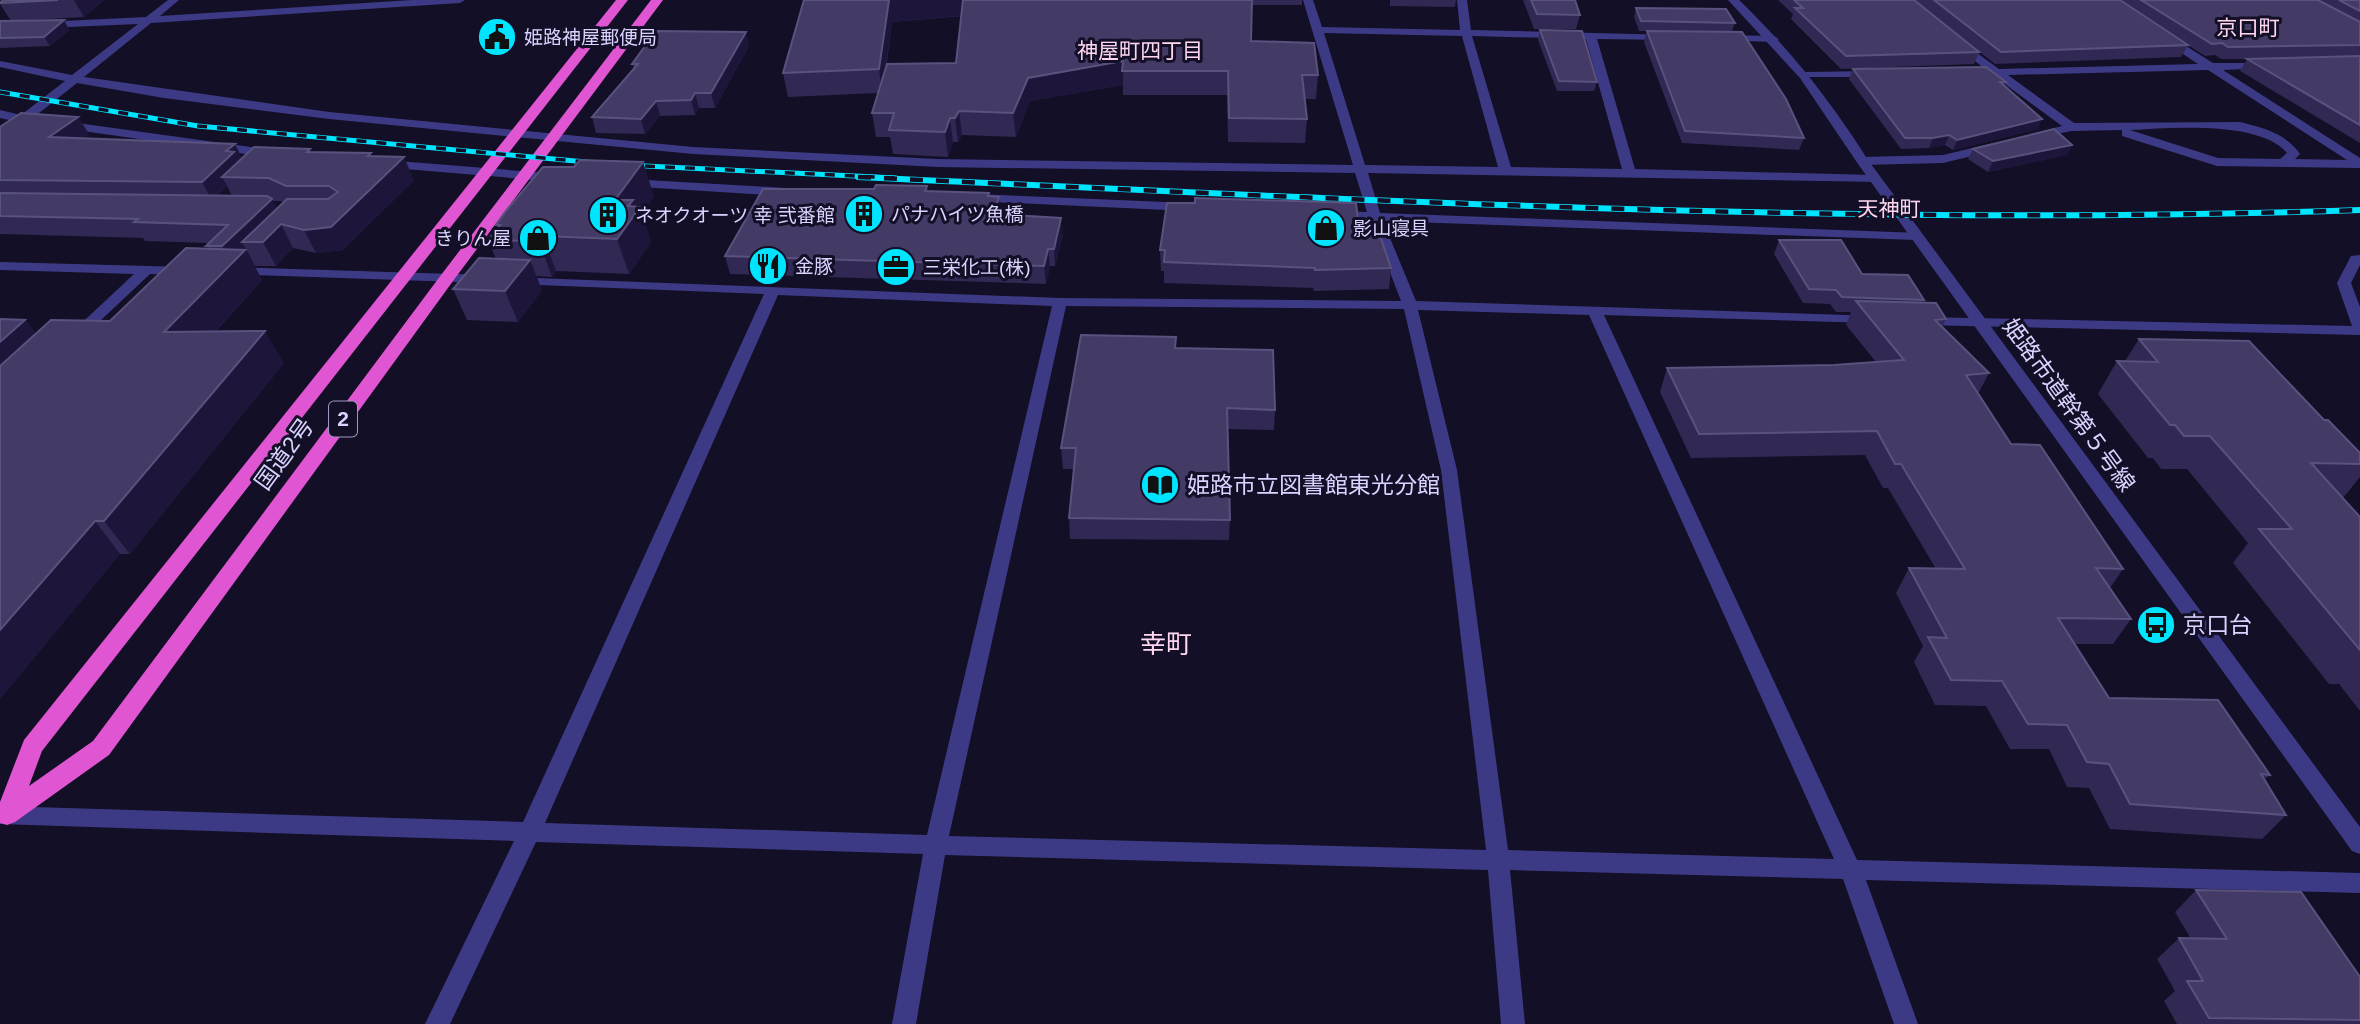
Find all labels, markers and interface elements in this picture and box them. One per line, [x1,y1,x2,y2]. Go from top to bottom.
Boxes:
public building icon: 姫路神屋郵便局 [476,16,518,58]
district label: 京口町 [2217,16,2280,39]
place label: 姫路神屋郵便局 [524,27,657,48]
district label: 神屋町四丁目 [1077,39,1203,62]
building icon: パナハイツ魚橋 [843,193,885,235]
building icon: ネオクオーツ 幸 弐番館 [587,194,629,236]
district label: 天神町 [1858,197,1921,220]
place label: パナハイツ魚橋 [891,204,1024,225]
place label: ネオクオーツ 幸 弐番館 [635,205,835,226]
shop icon: 影山寝具 [1305,207,1347,249]
shop icon: きりん屋 [517,217,559,259]
place label: 影山寝具 [1353,218,1429,239]
place label: きりん屋 [435,228,511,249]
restaurant icon: 金豚 [747,245,789,287]
office icon: 三栄化工(株) [875,246,917,288]
place label: 金豚 [795,256,833,277]
place label: 三栄化工(株) [923,257,1031,278]
street label: 姫路市道幹第５号線 [1998,314,2140,496]
road number: 2 [329,402,357,436]
street label: 国道2号 [249,413,319,495]
library icon: 姫路市立図書館東光分館 [1139,464,1181,506]
place label: 姫路市立図書館東光分館 [1187,472,1440,498]
bus stop icon: 京口台 [2135,604,2177,646]
place label: 京口台 [2183,612,2252,638]
district label: 幸町 [1140,629,1192,659]

